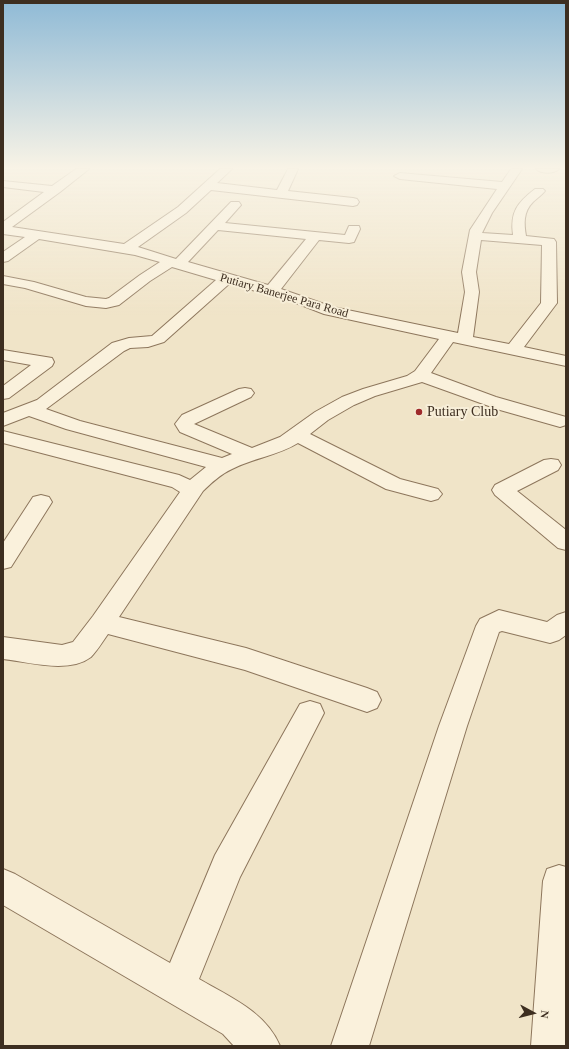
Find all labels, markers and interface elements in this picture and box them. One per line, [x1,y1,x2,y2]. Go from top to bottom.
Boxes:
street label: Putiary Banerjee Para Road [218,271,350,321]
place label: Putiary Club [427,404,498,420]
marker: Putiary Club [414,407,424,417]
north arrow [513,993,553,1033]
text: N [538,1010,551,1019]

